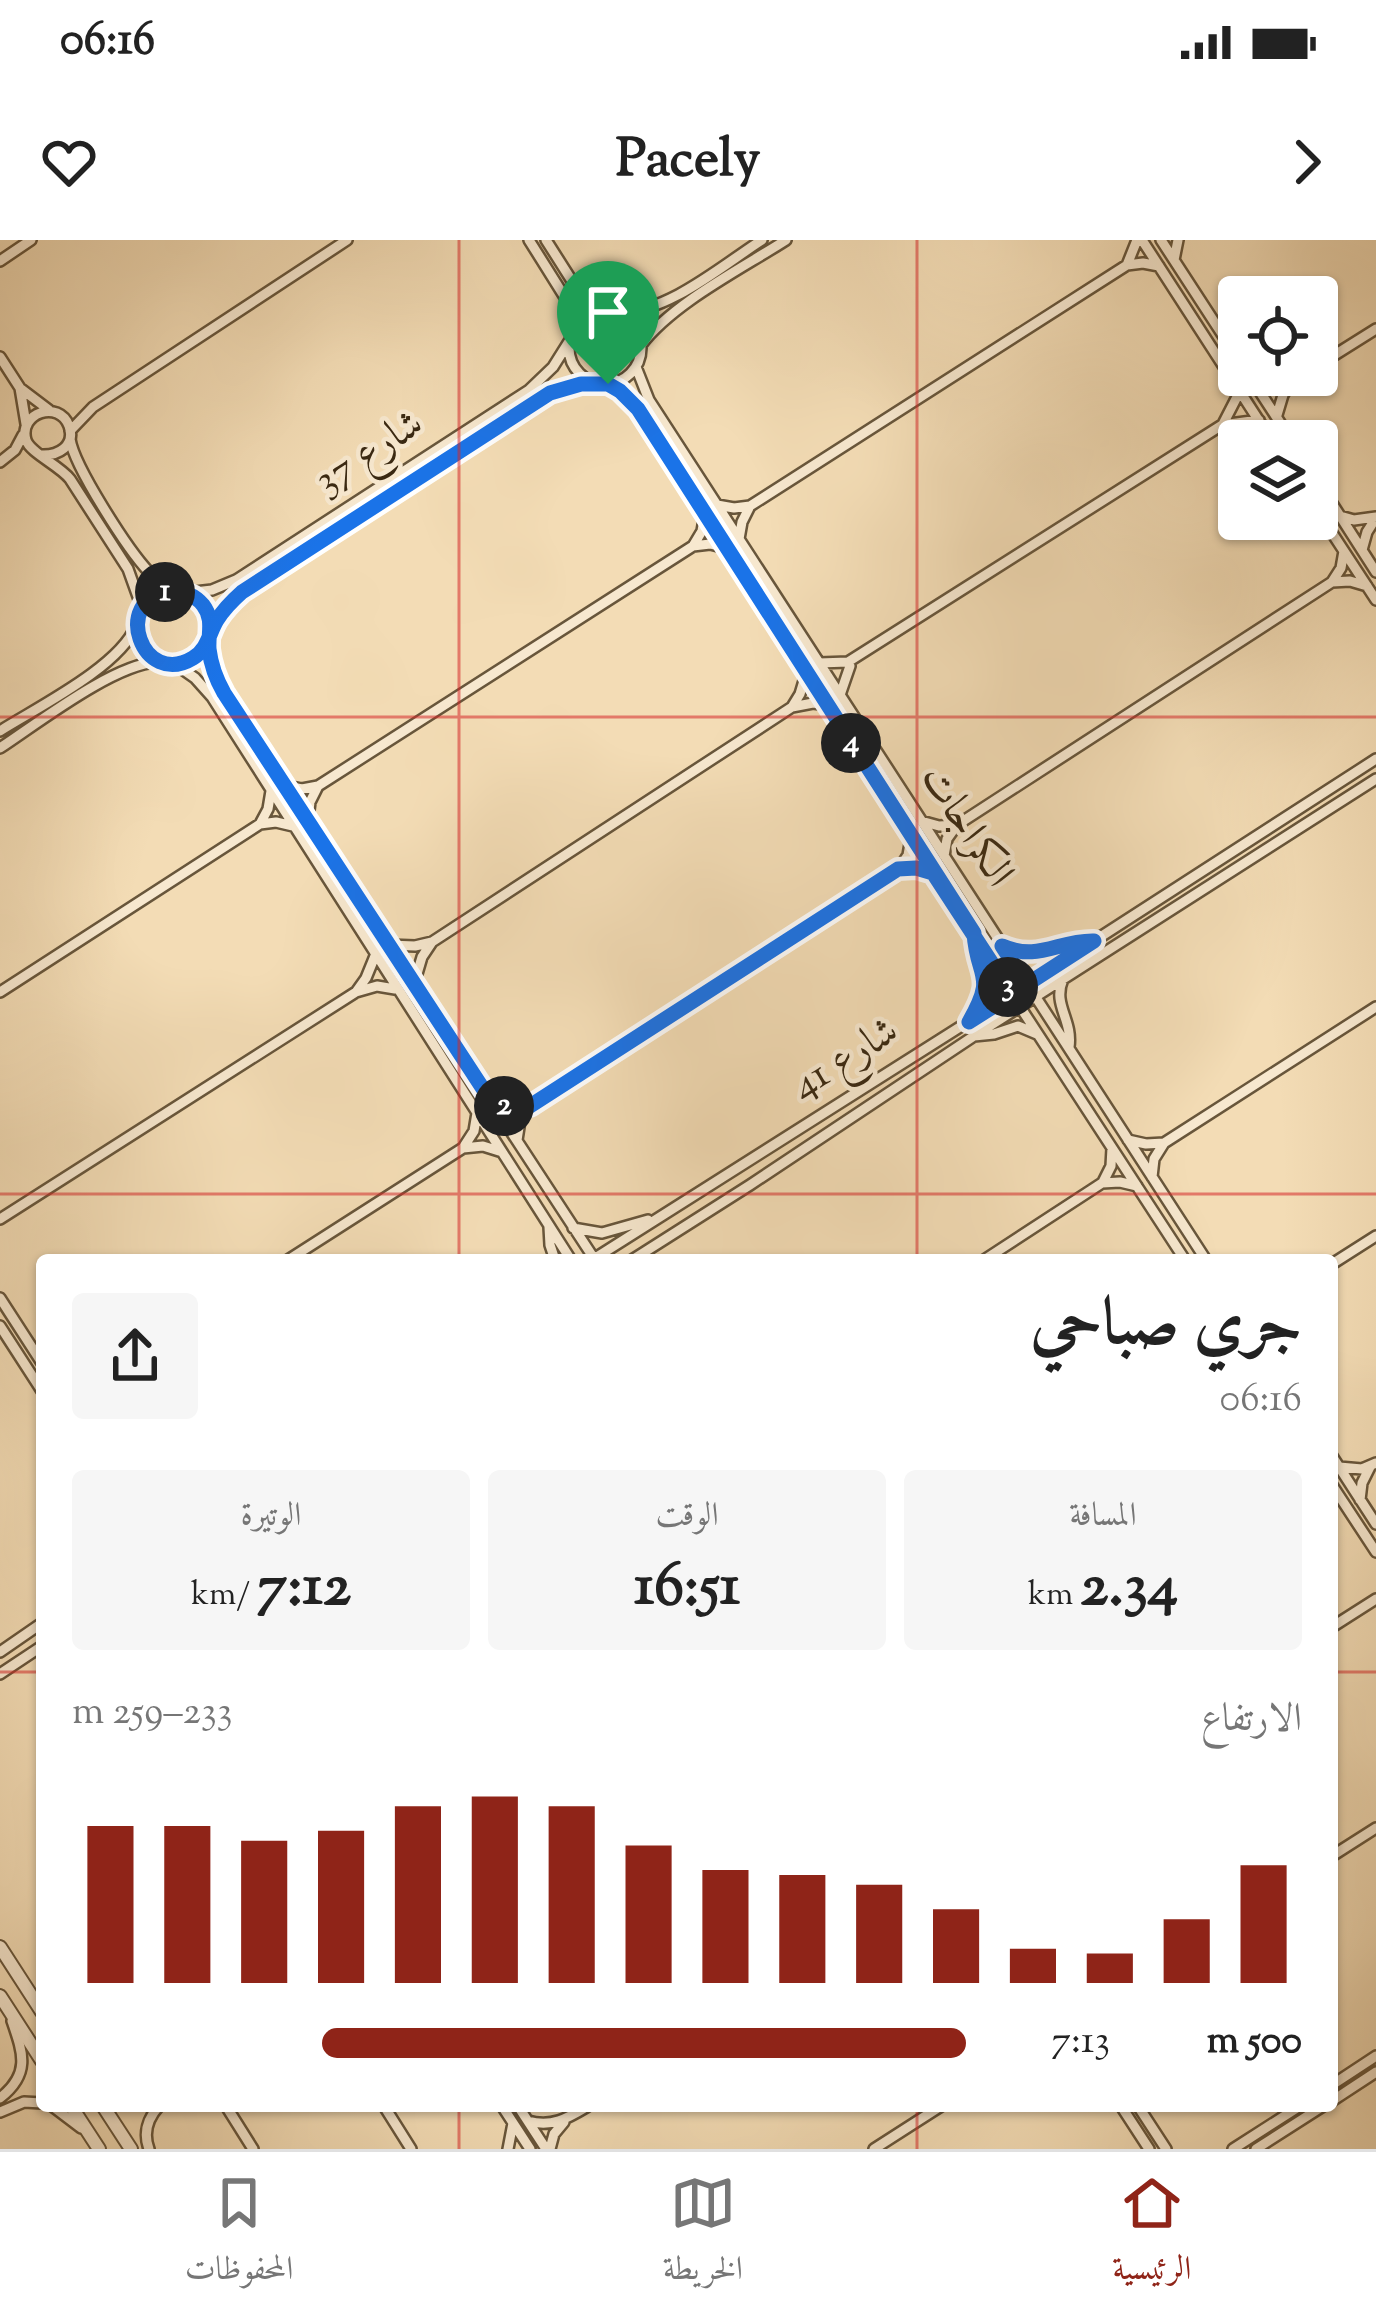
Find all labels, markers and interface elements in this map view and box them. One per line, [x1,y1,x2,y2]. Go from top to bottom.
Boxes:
text: 06:16 [60,10,155,75]
text: Pacely [616,123,760,201]
icon: heart [36,129,102,195]
icon: forward [1274,129,1340,195]
pin [557,261,659,384]
map controls [1218,276,1338,540]
button: locate [1218,276,1338,396]
icon: arrive [575,279,641,345]
street label: شارع 37 [303,396,437,513]
button: layers [1218,420,1338,540]
pin: 1 [135,562,195,622]
text: 1 [159,568,171,616]
pin: 4 [821,713,881,773]
text: 4 [843,719,859,767]
street label: الكراجات [903,754,1027,900]
pin: 3 [978,957,1038,1017]
text: 3 [1001,963,1015,1011]
street label: شارع 41 [780,1003,912,1117]
pin: 2 [474,1076,534,1136]
text: 2 [496,1082,512,1130]
text: جري صباحي [1030,1280,1302,1375]
button: share [72,1293,198,1419]
text: 06:16 [1220,1373,1302,1429]
text: الوتيرة [241,1493,301,1541]
text: الوقت [655,1493,719,1541]
text: المسافة [1069,1493,1137,1541]
text: 7:12 [257,1546,351,1633]
text: 16:51 [634,1546,740,1633]
text: 2.34 [1080,1546,1178,1633]
text: /km [191,1572,257,1620]
text: km [1028,1572,1080,1620]
text: 233–259 m [72,1686,232,1742]
text: الارتفاع [1201,1693,1302,1749]
text: 7:13 [1051,2015,1110,2071]
text: 500 m [1207,2015,1302,2071]
tab: المحفوظات [185,2170,293,2300]
tab: الخريطة [663,2170,743,2300]
tab: الرئيسية [1112,2170,1191,2300]

